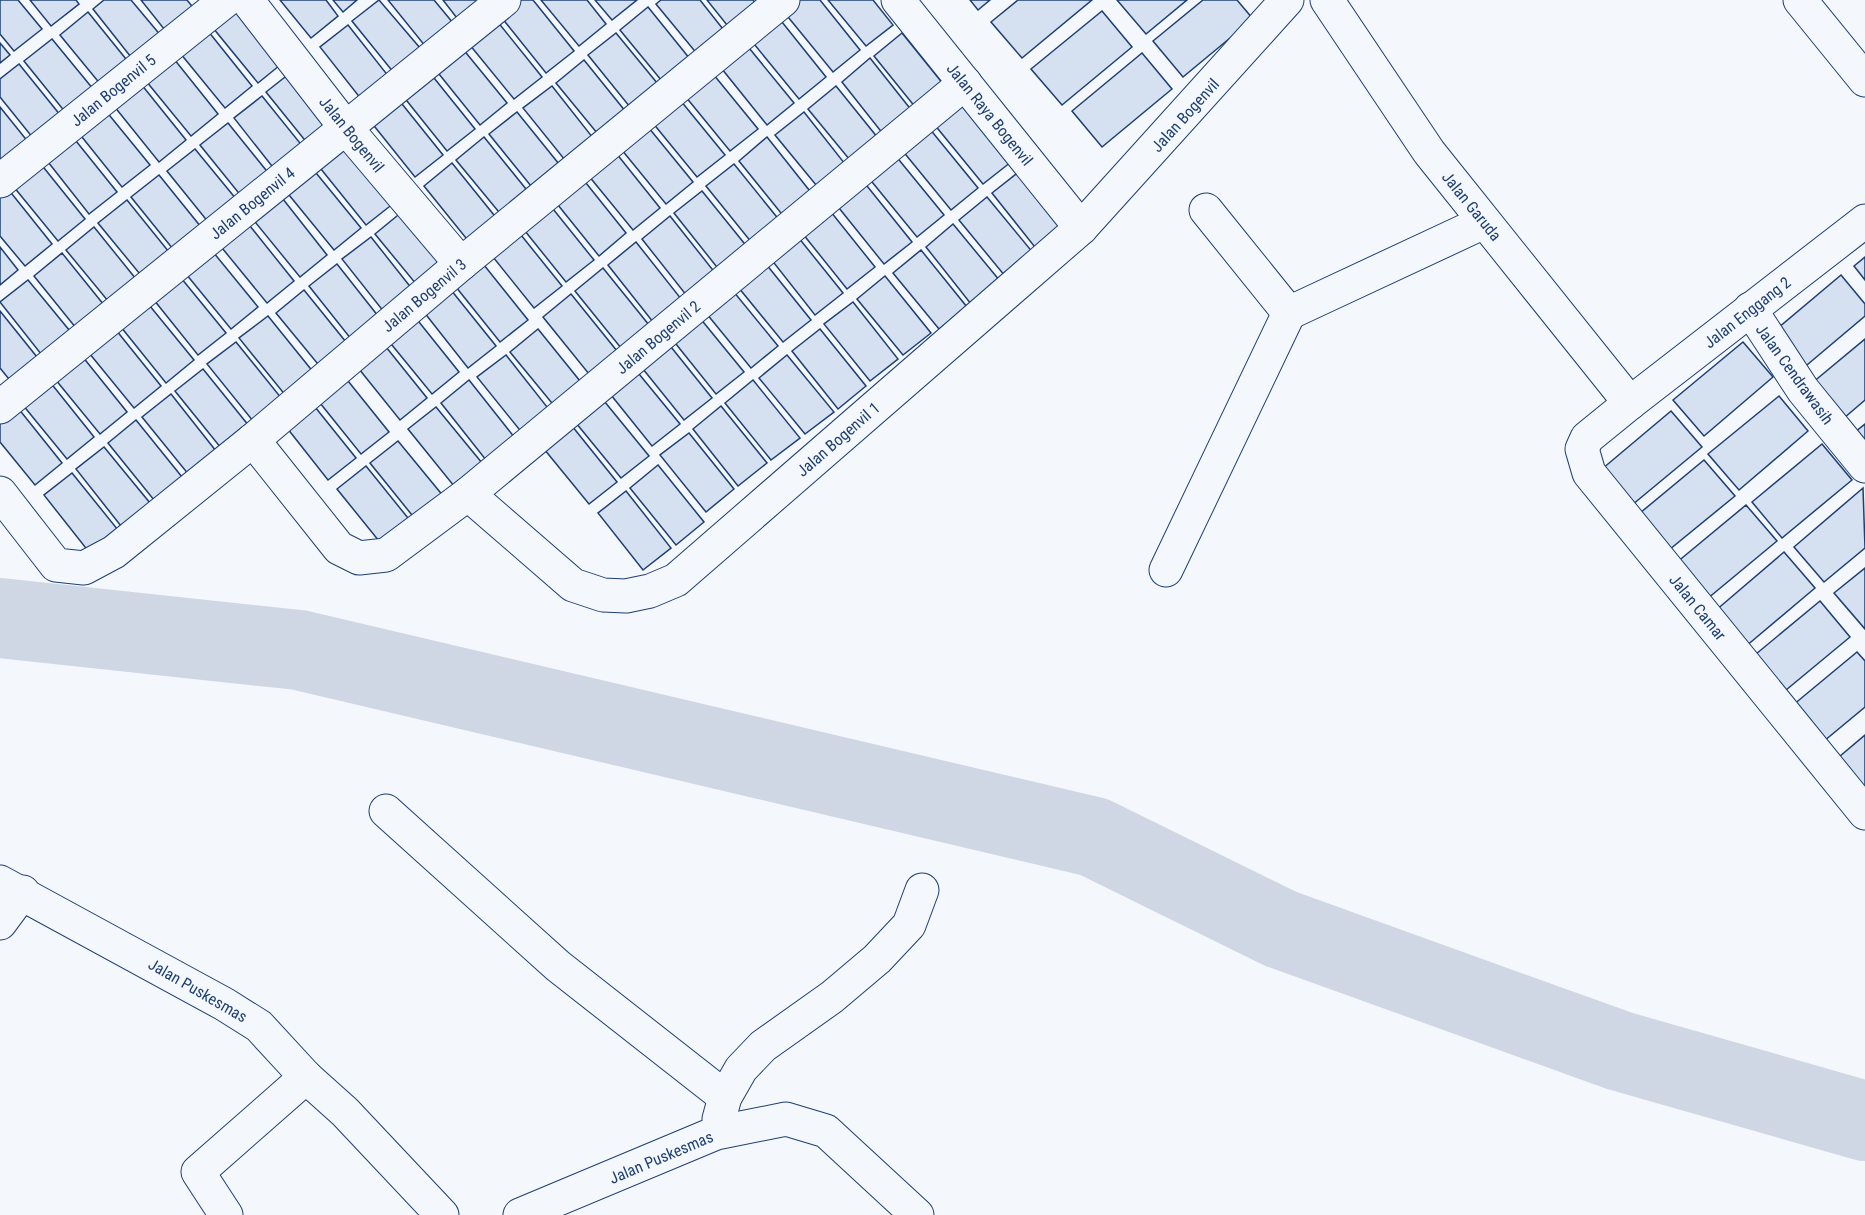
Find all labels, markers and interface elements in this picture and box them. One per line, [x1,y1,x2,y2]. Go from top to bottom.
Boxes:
street label: Jalan Bogenvil 5 [67,50,160,130]
street label: Jalan Raya Bogenvil [943,59,1037,169]
street label: Jalan Bogenvil [1147,75,1223,156]
street label: Jalan Bogenvil [315,92,388,176]
street label: Jalan Bogenvil 4 [206,163,299,243]
street label: Jalan Garuda [1438,168,1505,245]
street label: Jalan Bogenvil 3 [378,255,470,336]
street label: Jalan Enggang 2 [1700,273,1794,352]
street label: Jalan Bogenvil 2 [612,297,704,378]
street label: Jalan Cendrawasih [1752,320,1837,428]
street label: Jalan Bogenvil 1 [793,398,884,481]
street label: Jalan Camar [1665,570,1730,644]
street label: Jalan Puskesmas [145,954,251,1026]
street label: Jalan Puskesmas [606,1127,716,1188]

